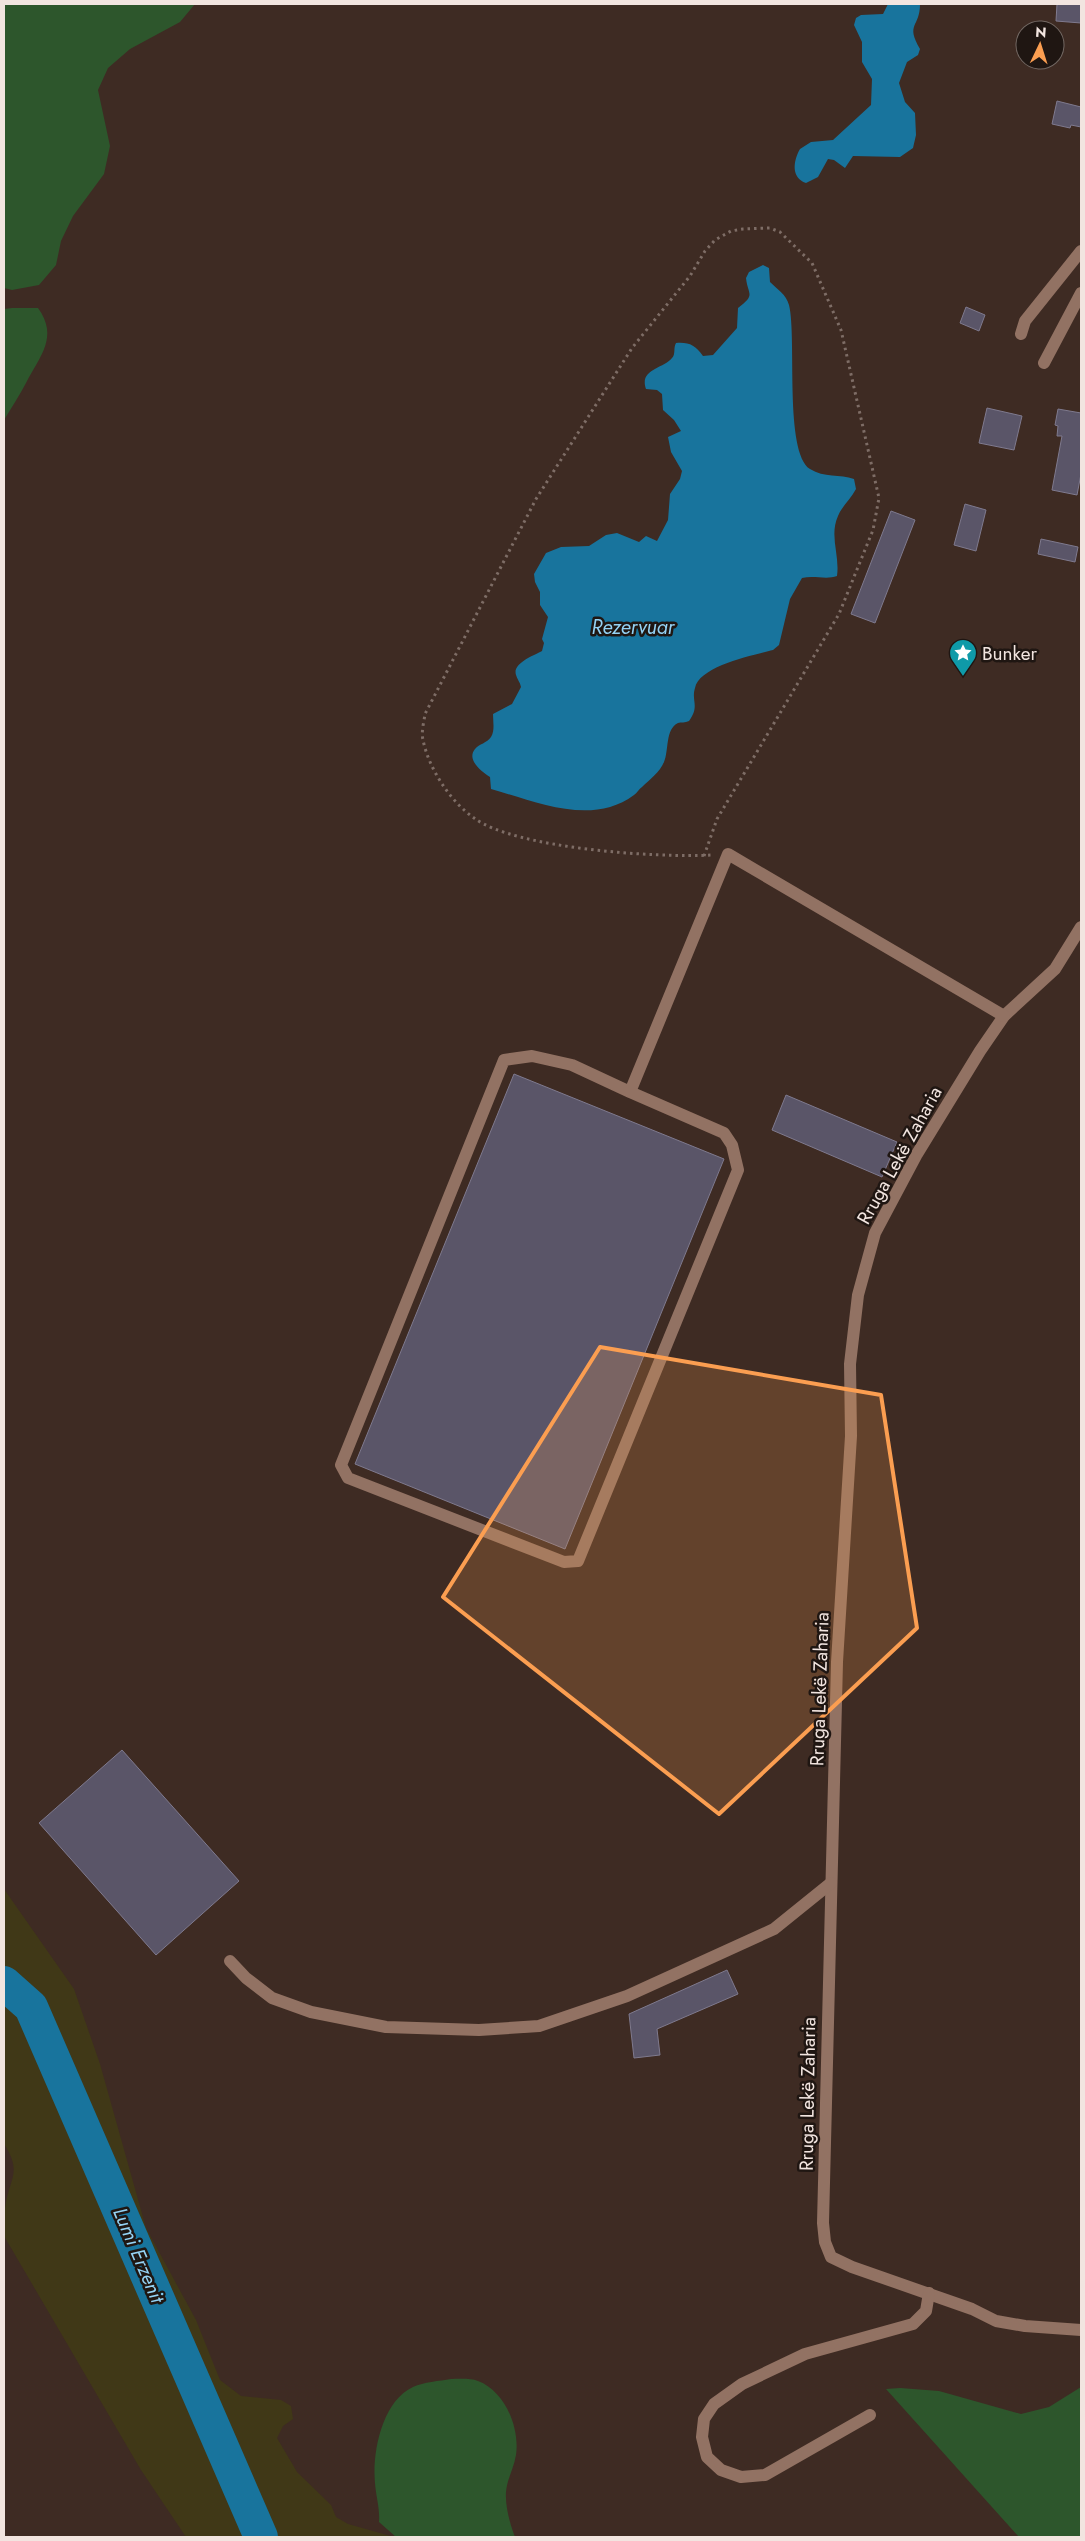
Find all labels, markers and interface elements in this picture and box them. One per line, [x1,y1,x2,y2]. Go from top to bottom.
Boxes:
north arrow [1015,20,1065,70]
text: N [1035,22,1047,42]
water label: Rezervuar [592,613,676,642]
place icon: Bunker [948,638,978,677]
place label: Bunker [982,640,1037,667]
street label: Rruga Lekë Zaharia [850,1081,949,1229]
street label: Rruga Lekë Zaharia [803,1612,836,1766]
street label: Rruga Lekë Zaharia [793,2017,822,2171]
water label: Lumi Erzenit [105,2203,172,2309]

